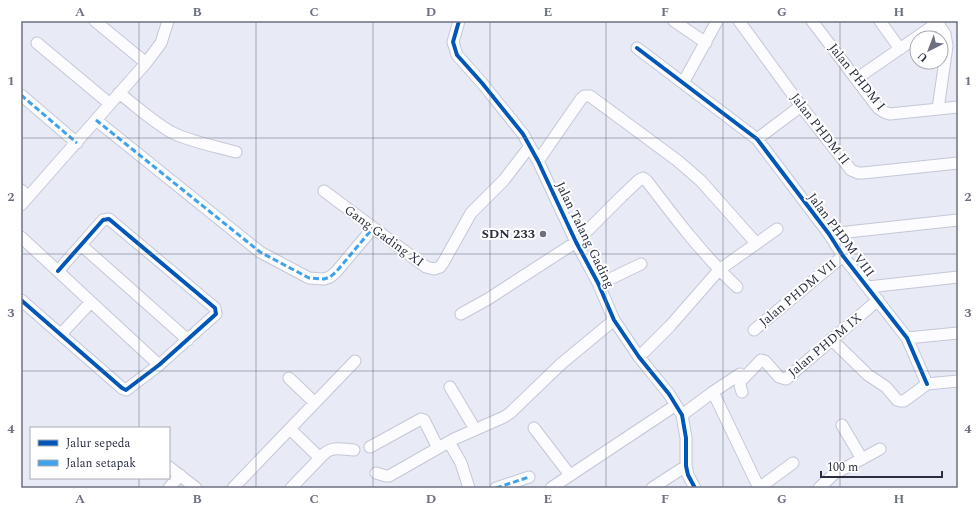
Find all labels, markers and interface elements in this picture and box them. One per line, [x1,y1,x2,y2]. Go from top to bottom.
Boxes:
text: A [75,2,85,22]
text: B [192,2,202,22]
text: C [309,2,319,22]
text: D [426,2,436,22]
text: E [544,2,553,22]
text: F [661,2,669,22]
text: G [777,2,787,22]
text: H [894,2,905,22]
north arrow [909,30,949,70]
street label: Jalan PHDM I [824,39,890,115]
text: U [914,48,932,66]
text: 1 [7,71,15,91]
text: 1 [964,71,972,91]
street label: Jalan PHDM II [785,89,855,169]
street label: Jalan Talang Gading [550,178,620,292]
text: 2 [7,187,15,207]
text: 2 [964,187,972,207]
street label: Jalan PHDM VIII [803,189,879,281]
street label: Gang Gading XI [340,200,428,272]
place label: SDN 233 [481,224,535,244]
marker: SDN 233 [538,229,548,239]
street label: Jalan PHDM VII [755,254,841,332]
text: 3 [7,303,15,323]
text: 3 [964,303,972,323]
street label: Jalan PHDM IX [784,308,867,382]
text: 4 [7,419,15,439]
text: 4 [964,419,972,439]
legend [30,427,170,479]
text: Jalur sepeda [66,434,131,453]
scale bar [821,453,942,479]
text: Jalan setapak [66,454,136,473]
text: 100 m [827,458,858,477]
text: A [75,489,85,509]
text: B [192,489,202,509]
text: C [309,489,319,509]
text: D [426,489,436,509]
text: E [544,489,553,509]
text: F [661,489,669,509]
text: G [777,489,787,509]
text: H [894,489,905,509]

